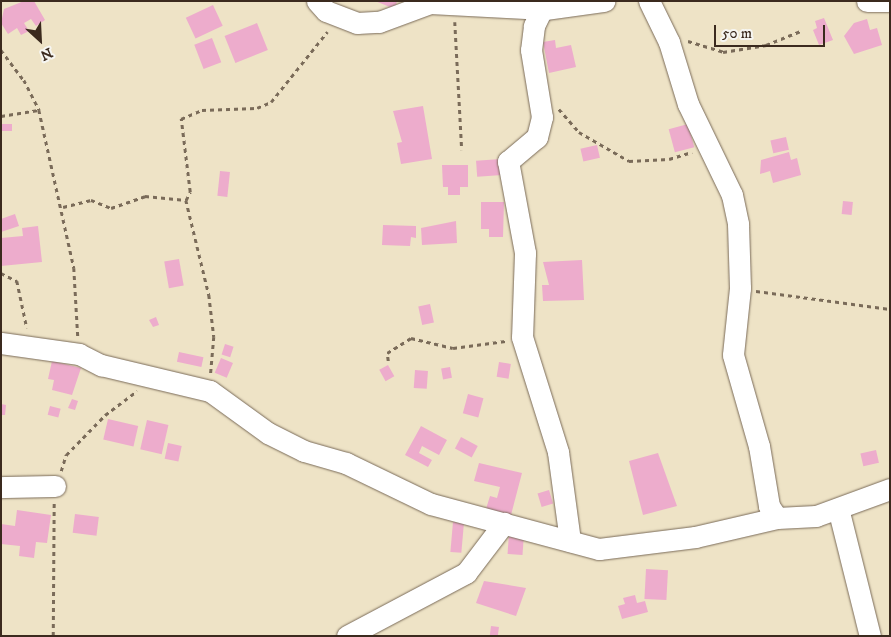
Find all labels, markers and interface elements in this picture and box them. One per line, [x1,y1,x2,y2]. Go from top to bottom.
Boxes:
north arrow [15,15,65,65]
scale bar [716,15,827,47]
text: 50 m [722,24,752,43]
text: N [37,43,55,64]

